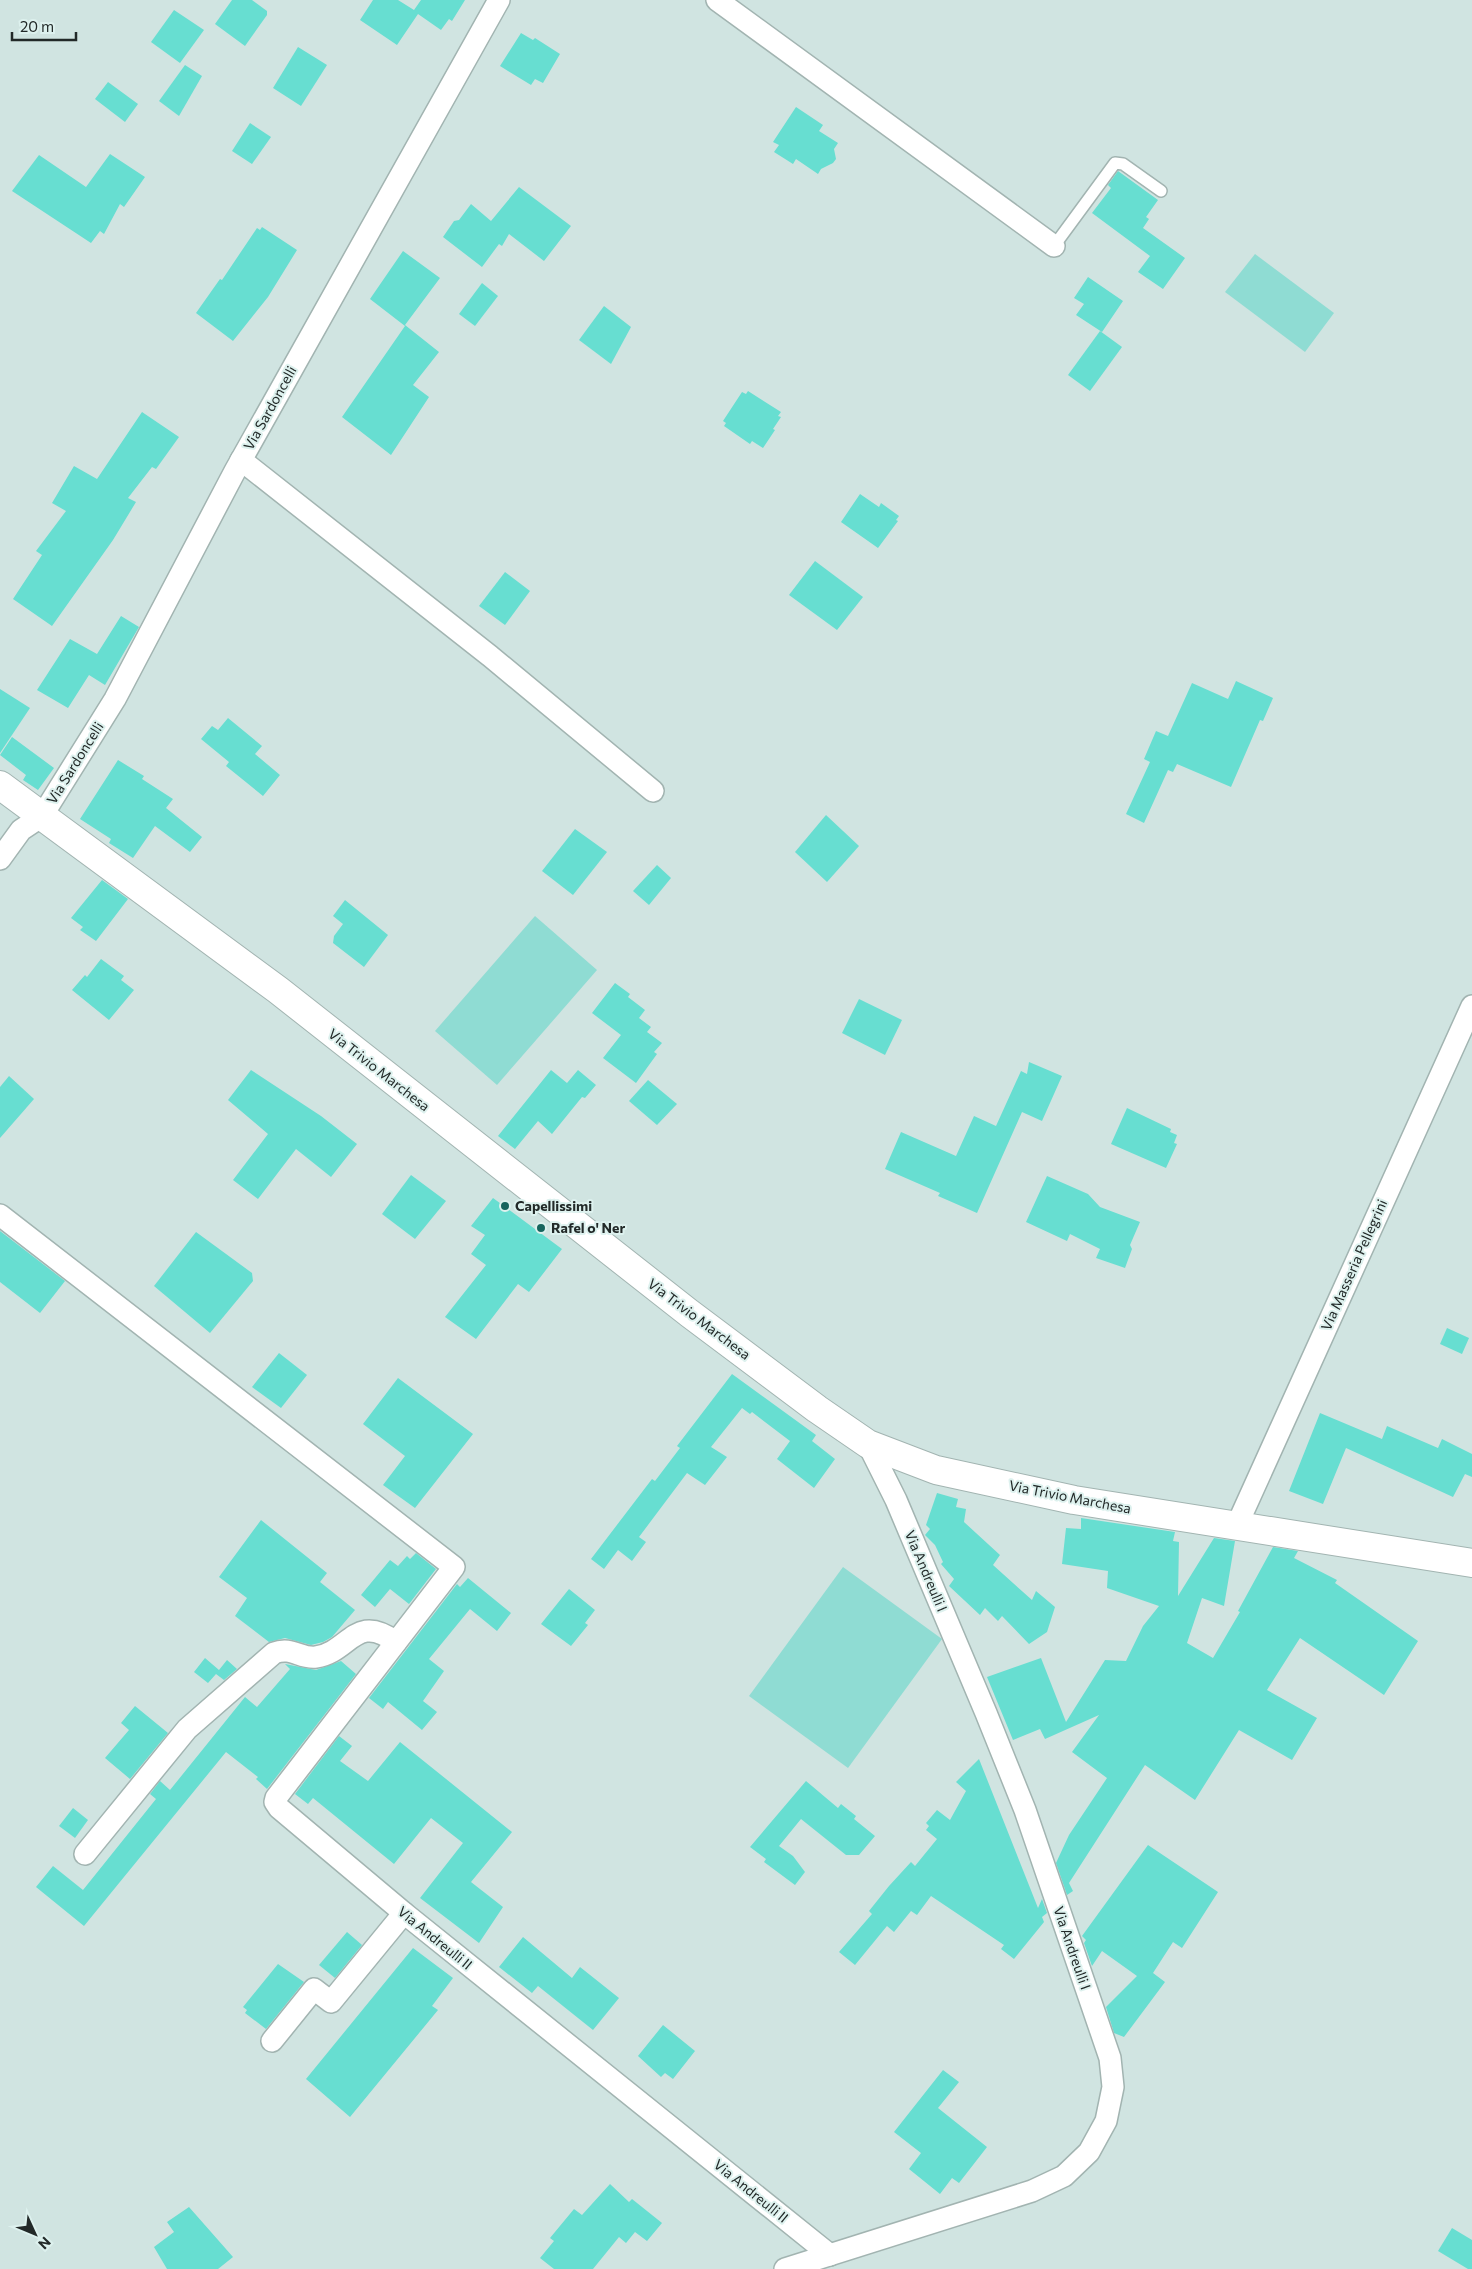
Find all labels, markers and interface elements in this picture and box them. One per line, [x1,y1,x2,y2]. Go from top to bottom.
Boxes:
scale bar [12,10,76,42]
text: 20 m [20,17,54,35]
street label: Via Sardoncelli [239,363,300,453]
street label: Via Sardoncelli [43,719,107,807]
street label: Via Trivio Marchesa [325,1025,433,1114]
place label: Capellissimi [515,1197,592,1214]
street label: Via Masseria Pellegrini [1317,1197,1390,1333]
marker: Capellissimi [499,1200,511,1212]
place label: Rafel o' Ner [551,1219,625,1236]
marker: Rafel o' Ner [535,1222,547,1234]
street label: Via Trivio Marchesa [645,1274,754,1363]
street label: Via Trivio Marchesa [1008,1476,1133,1517]
street label: Via Andreulli I [902,1528,951,1614]
street label: Via Andreulli II [395,1902,476,1973]
street label: Via Andreulli I [1050,1904,1095,1992]
street label: Via Andreulli II [711,2155,792,2226]
north arrow [10,2209,60,2259]
text: N [35,2234,54,2253]

